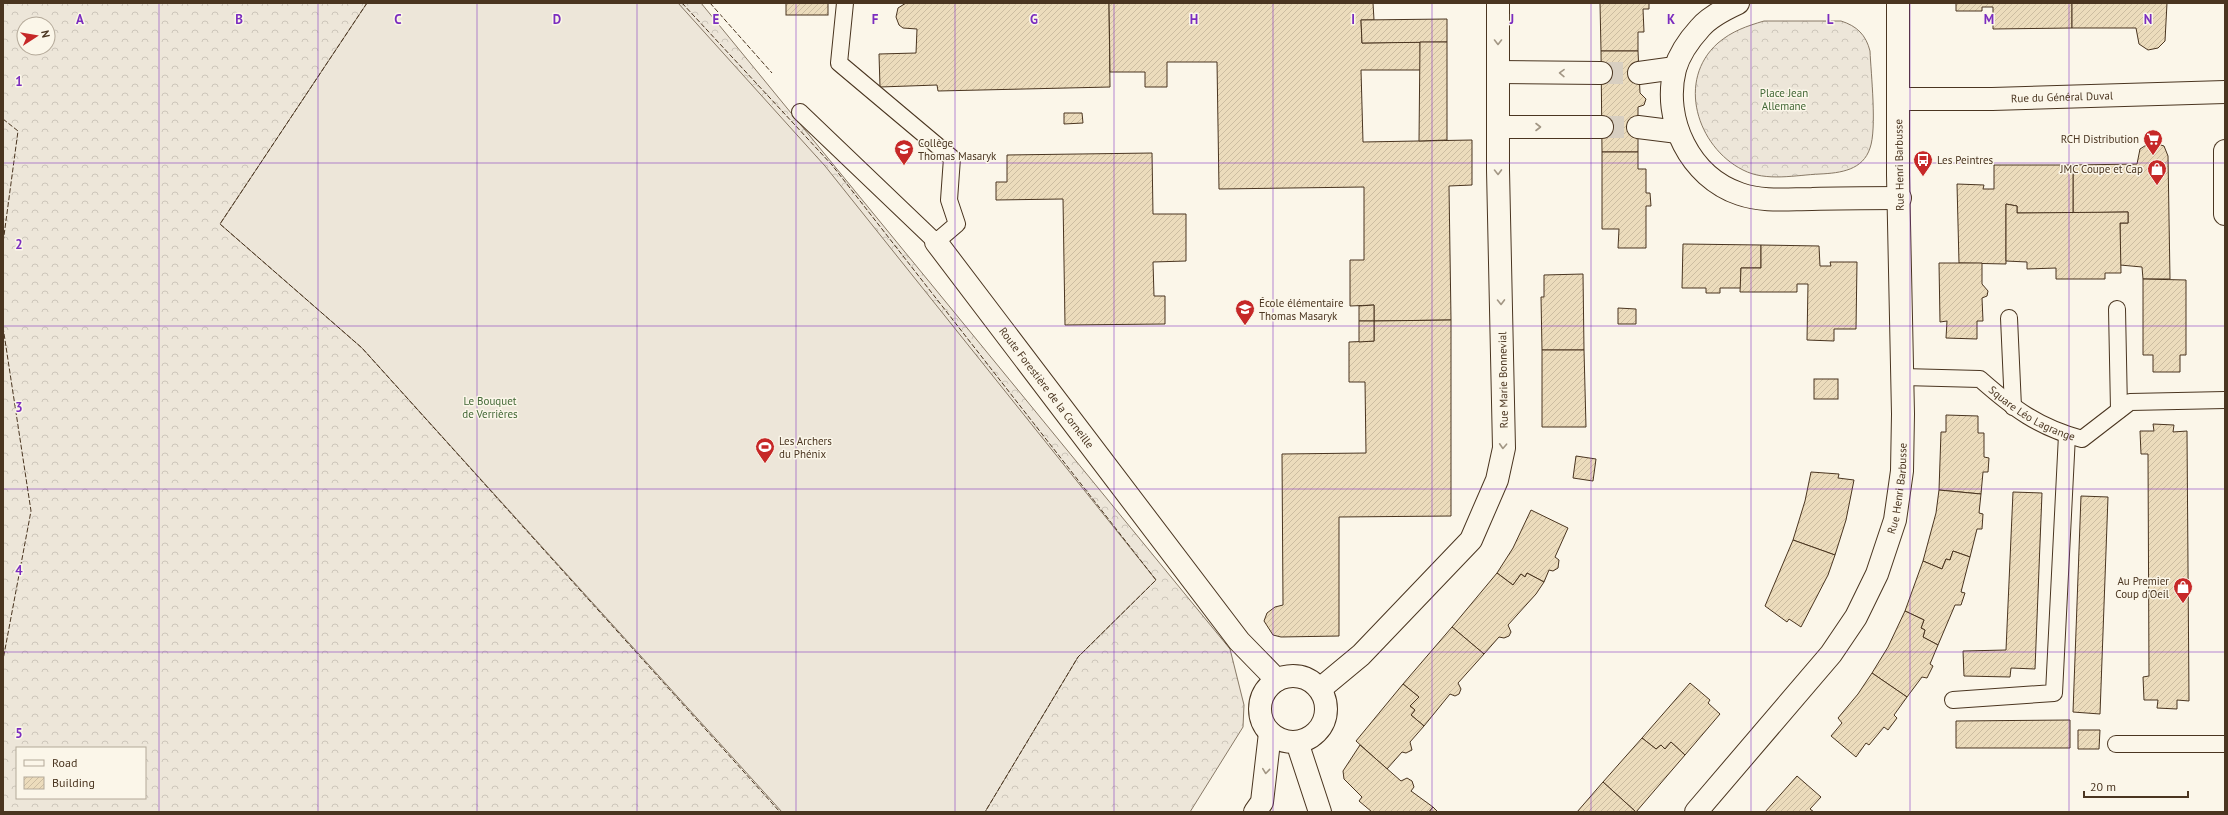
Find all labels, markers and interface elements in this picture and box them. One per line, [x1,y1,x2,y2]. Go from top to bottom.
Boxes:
text: A [76,11,84,28]
text: B [235,11,243,28]
text: C [394,11,402,28]
text: D [553,11,561,28]
text: E [713,11,720,28]
text: F [872,11,879,28]
text: G [1030,11,1038,28]
text: H [1190,11,1198,28]
text: I [1351,11,1355,28]
text: J [1509,11,1514,28]
text: K [1667,11,1675,28]
text: L [1827,11,1834,28]
text: M [1984,11,1994,28]
text: N [2144,11,2152,28]
north arrow [16,16,56,56]
text: N [38,29,53,39]
one-way arrow [1494,39,1502,45]
one-way arrow [1559,69,1565,77]
text: 1 [15,73,23,90]
park label: Place Jean Allemane [1760,86,1808,113]
street label: Rue du Général Duval [2011,88,2114,105]
street label: Rue Henri Barbusse [1891,119,1907,211]
one-way arrow [1535,123,1541,131]
supermarket icon: RCH Distribution [2142,128,2164,156]
place label: RCH Distribution [2061,132,2139,146]
place label: Collège Thomas Masaryk [918,136,997,163]
school or university icon: Collège Thomas Masaryk [893,138,915,166]
bus stop icon: Les Peintres [1912,149,1934,177]
place label: Les Peintres [1937,153,1994,167]
shop icon: JMC Coupe et Cap [2146,158,2168,186]
place label: JMC Coupe et Cap [2059,162,2143,176]
one-way arrow [1494,169,1503,175]
text: 2 [15,236,23,253]
place label: École élémentaire Thomas Masaryk [1259,296,1344,323]
school or university icon: École élémentaire Thomas Masaryk [1234,298,1256,326]
one-way arrow [1497,299,1505,305]
street label: Route Forestière de la Corneille [996,324,1097,451]
street label: Rue Marie Bonnevial [1495,331,1511,429]
street label: Square Léo Lagrange [1986,383,2077,444]
park label: Le Bouquet de Verrières [462,394,518,421]
text: 3 [15,399,23,416]
place label: Les Archers du Phénix [779,434,832,461]
sports icon: Les Archers du Phénix [754,436,776,464]
street label: Rue Henri Barbusse [1884,442,1910,536]
one-way arrow [1499,443,1508,449]
text: 4 [15,562,23,579]
place label: Au Premier Coup d'Oeil [2115,574,2170,601]
shop icon: Au Premier Coup d'Oeil [2172,576,2194,604]
text: 5 [15,725,23,742]
legend [16,747,146,799]
text: Road [52,755,77,770]
one-way arrow [1262,768,1271,775]
scale bar [2084,773,2188,799]
text: Building [52,775,95,790]
text: 20 m [2090,779,2116,794]

